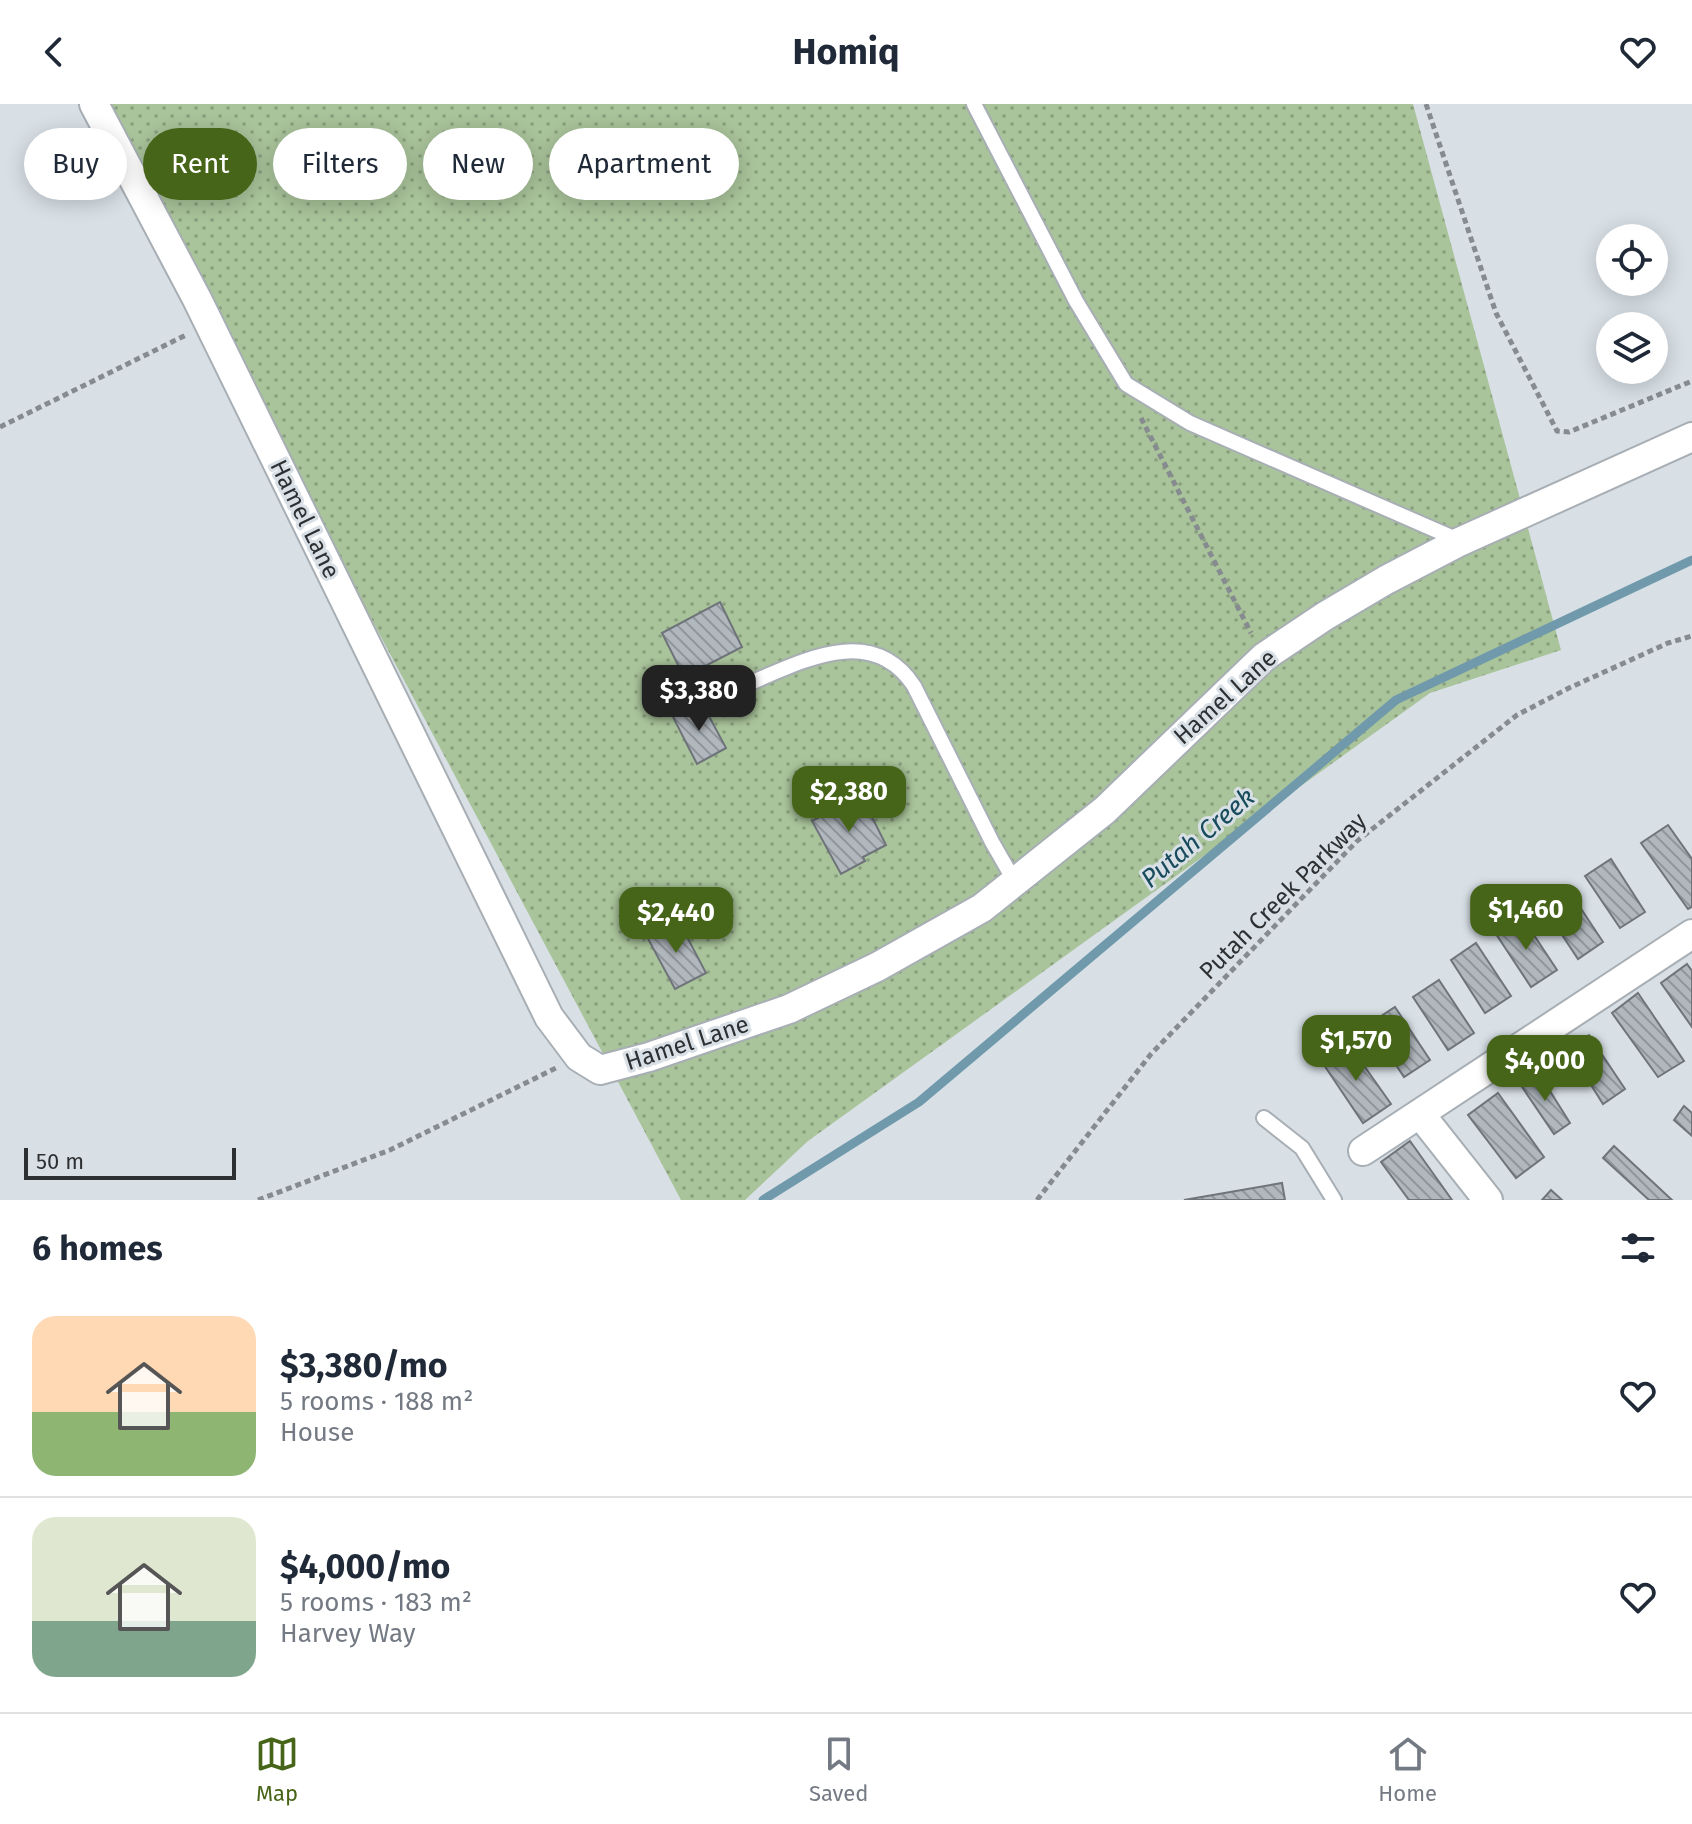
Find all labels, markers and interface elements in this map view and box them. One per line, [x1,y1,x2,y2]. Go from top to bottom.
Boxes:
icon: back [32,30,76,74]
text: Homiq [792,30,900,74]
icon: heart [1616,30,1660,74]
chip: Buy [24,128,127,200]
chip: Rent [143,128,257,200]
chip: Filters [273,128,407,200]
chip: New [423,128,533,200]
chip: Apartment [549,128,739,200]
map controls [1596,224,1668,384]
button: locate [1596,224,1668,296]
button: layers [1596,312,1668,384]
street label: Hamel Lane [264,455,346,583]
street label: Hamel Lane [1168,644,1282,750]
pin: $3,380 [634,665,764,733]
text: $3,380 [660,675,738,706]
pin: $2,380 [784,766,914,834]
text: $2,380 [810,776,888,807]
water label: Putah Creek [1135,782,1261,894]
street label: Putah Creek Parkway [1194,807,1372,985]
pin: $1,460 [1461,884,1591,952]
pin: $2,440 [611,887,741,955]
text: $1,460 [1488,894,1564,925]
text: $2,440 [637,897,715,928]
street label: Hamel Lane [622,1010,752,1076]
pin: $1,570 [1291,1015,1421,1083]
text: $1,570 [1320,1025,1392,1056]
pin: $4,000 [1480,1035,1610,1103]
text: $4,000 [1505,1045,1585,1076]
scale bar [24,1144,236,1180]
text: 50 m [36,1148,84,1175]
icon: filters [1616,1226,1660,1270]
text: 6 homes [32,1228,163,1269]
text: $3,380/mo [280,1345,448,1386]
icon: home [96,1348,192,1444]
icon: heart [1616,1374,1660,1418]
text: 5 rooms · 188 m² [280,1386,473,1417]
text: House [280,1417,354,1448]
text: $4,000/mo [280,1546,450,1587]
icon: home [96,1549,192,1645]
icon: heart [1616,1575,1660,1619]
text: 5 rooms · 183 m² [280,1587,472,1618]
text: Harvey Way [280,1618,416,1649]
tab: Map [255,1732,299,1807]
tab: Saved [809,1732,868,1807]
tab: Home [1378,1732,1437,1807]

